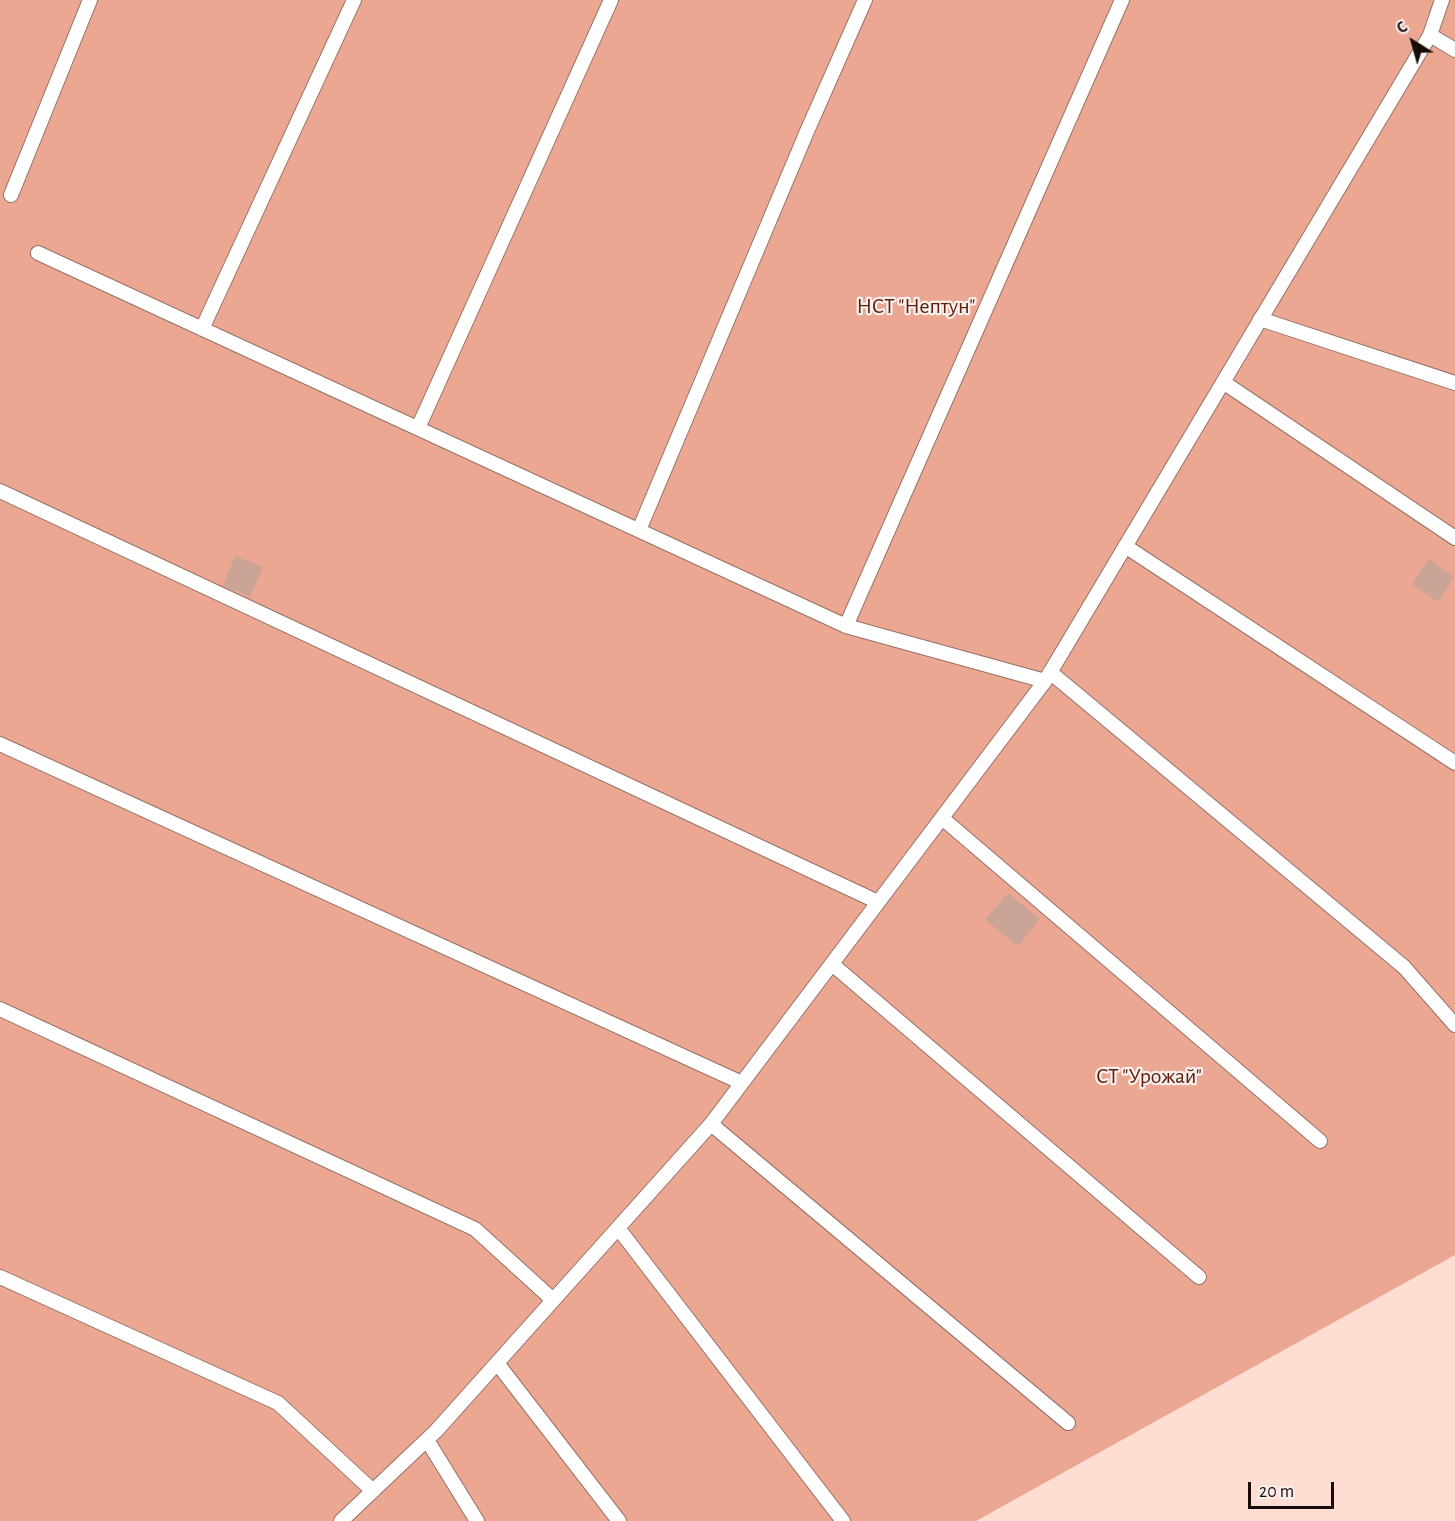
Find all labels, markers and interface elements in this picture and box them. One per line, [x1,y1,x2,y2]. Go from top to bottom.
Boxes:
north arrow [1383,12,1443,72]
text: С [1394,19,1411,37]
park label: НСТ "Нептун" [857,293,975,319]
park label: СТ "Урожай" [1096,1063,1202,1089]
scale bar [1251,1470,1336,1508]
text: 20 m [1259,1483,1294,1501]

